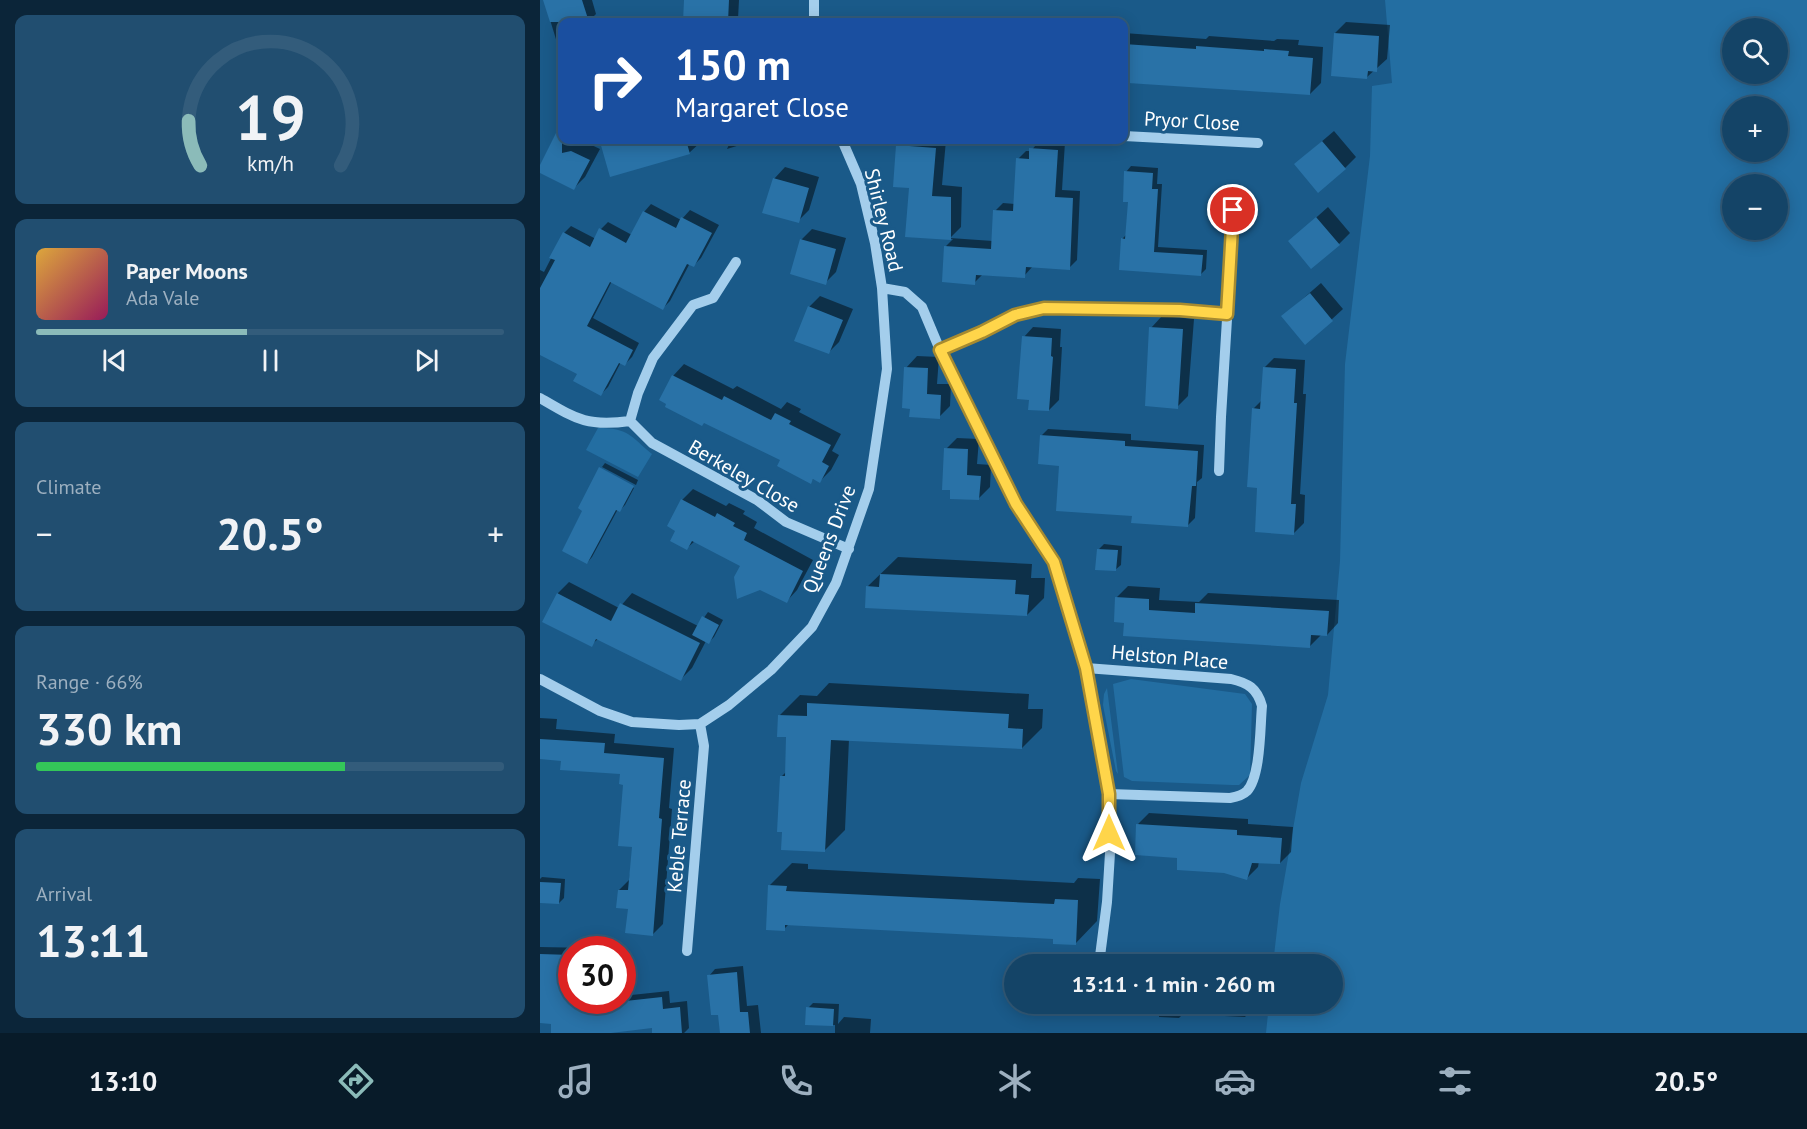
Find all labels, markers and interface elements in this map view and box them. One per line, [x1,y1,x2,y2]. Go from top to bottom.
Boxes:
map controls [1722,18,1788,240]
button: search [1722,18,1788,84]
text: 150 m [675,37,791,92]
icon: right [576,42,654,120]
text: 19 [235,76,305,157]
text: Margaret Close [675,90,849,124]
button: + [1722,96,1788,162]
street label: Pryor Close [1143,106,1241,136]
text: km/h [246,150,293,178]
street label: Shirley Road [859,166,909,274]
button: − [1722,174,1788,240]
pin [1207,184,1258,235]
icon: arrive [1216,193,1249,226]
text: Paper Moons [126,257,248,285]
text: Ada Vale [126,285,199,311]
icon: previous [98,344,131,377]
icon: pause [254,344,287,377]
icon: next [410,344,443,377]
street label: Berkeley Close [684,434,804,518]
text: Climate [36,474,102,500]
street label: Queens Drive [796,481,862,597]
text: 20.5° [216,504,324,562]
text: − [36,512,53,555]
text: + [487,512,504,555]
street label: Helston Place [1111,639,1229,675]
text: Range · 66% [36,669,143,695]
text: 330 km [36,699,182,757]
street label: Keble Terrace [661,778,697,894]
position arrow [1077,801,1141,865]
text: Arrival [36,881,92,907]
text: 13:11 [36,911,150,969]
speed limit sign: 30 [558,936,636,1014]
text: 13:11 · 1 min · 260 m [1072,970,1275,998]
icon: directions [335,1060,377,1102]
icon: music [555,1060,597,1102]
icon: phone [775,1060,817,1102]
icon: climate [994,1060,1036,1102]
icon: car [1214,1060,1256,1102]
icon: filters [1434,1060,1476,1102]
text: 13:10 [89,1064,157,1098]
text: 20.5° [1654,1064,1718,1098]

